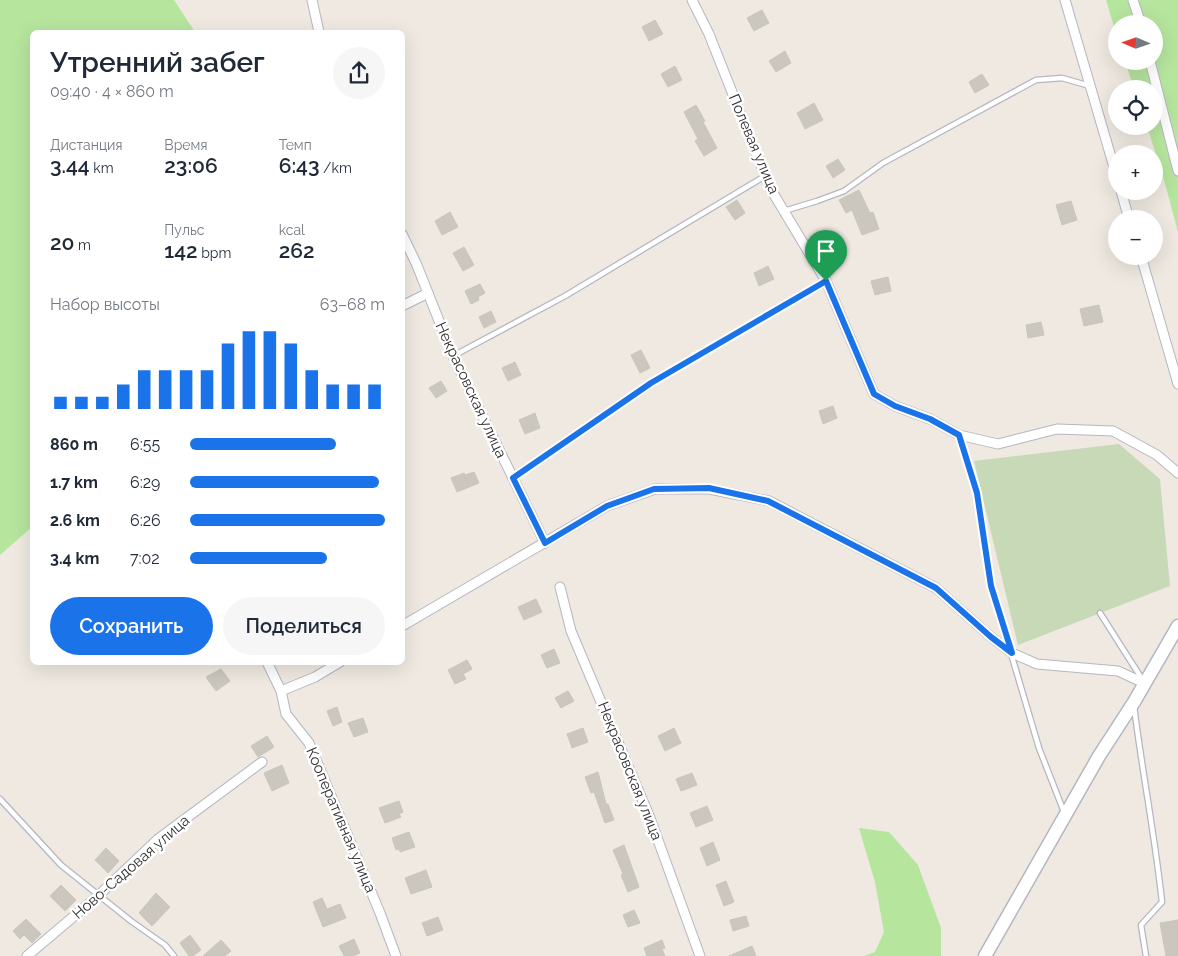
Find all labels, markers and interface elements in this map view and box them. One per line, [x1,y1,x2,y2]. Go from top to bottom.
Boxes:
north arrow [1108,15,1162,70]
map controls [1108,15,1163,265]
text: Утренний забег [50,46,265,79]
button: share [333,47,385,99]
button: locate [1108,80,1163,135]
text: 09:40 · 4 × 860 m [50,82,174,101]
street label: Полевая улица [725,91,783,197]
text: Дистанция [50,137,123,153]
text: Время [164,137,208,153]
text: Темп [279,137,312,153]
button: + [1108,145,1163,200]
text: 3.44 [50,153,90,178]
text: 23:06 [164,153,218,178]
text: 6:43 [279,153,319,178]
text: km [90,160,114,176]
text: /km [319,160,352,176]
button: − [1108,210,1163,265]
text: Пульс [164,222,204,238]
text: kcal [279,222,305,238]
text: 20 [50,230,74,255]
pin [805,230,847,281]
text: m [74,237,91,253]
icon: arrive [812,237,840,265]
text: 142 [164,238,198,263]
text: 262 [279,238,314,263]
text: bpm [198,245,231,261]
text: Набор высоты [50,295,160,314]
text: 63–68 m [320,295,385,314]
street label: Некрасовская улица [432,319,510,461]
text: 860 m [50,435,98,454]
text: 6:55 [130,435,160,454]
text: 1.7 km [50,473,98,492]
text: 6:29 [130,473,160,492]
text: 2.6 km [50,511,100,530]
text: 6:26 [130,511,161,530]
text: 3.4 km [50,549,99,568]
text: 7:02 [130,549,160,568]
button: Сохранить [50,597,213,655]
button: Поделиться [223,597,385,655]
street label: Некрасовская улица [594,699,666,843]
street label: Кооперативная улица [302,745,380,895]
street label: Ново-Садовая улица [69,811,193,923]

